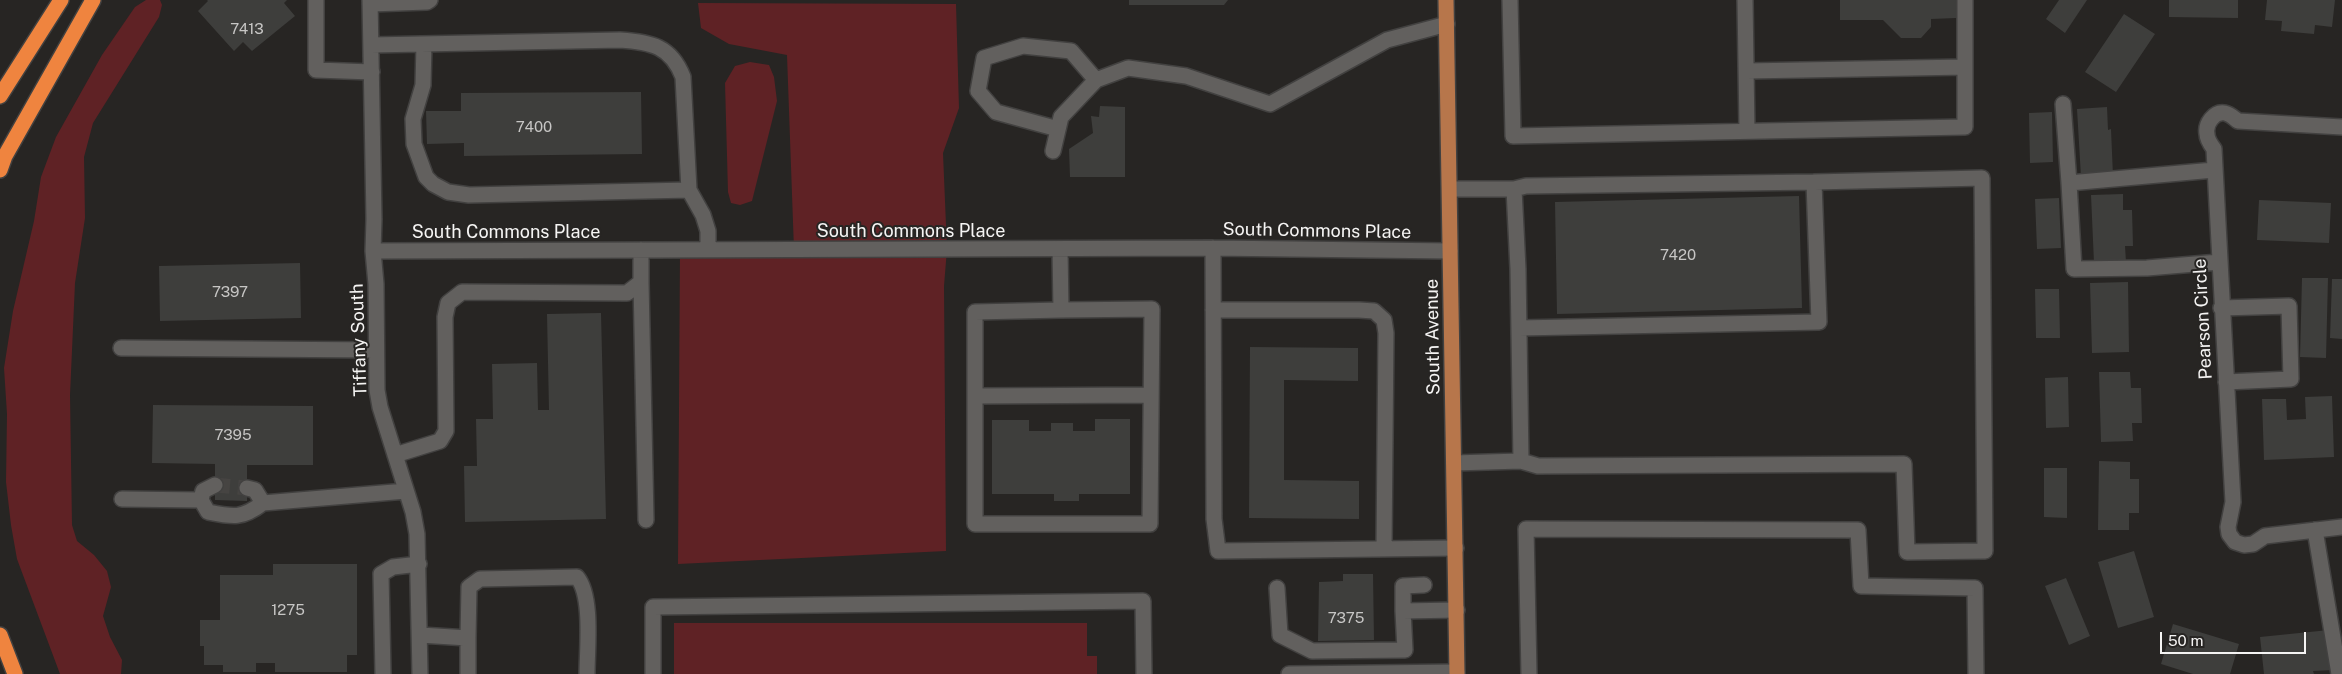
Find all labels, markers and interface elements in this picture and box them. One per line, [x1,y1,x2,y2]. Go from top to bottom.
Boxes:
house number: 7413 [230,20,264,38]
house number: 7400 [516,118,552,136]
street label: South Commons Place [1222,219,1412,243]
street label: South Commons Place [817,220,1005,242]
street label: South Commons Place [412,221,600,243]
house number: 7420 [1660,246,1696,264]
street label: Pearson Circle [2189,258,2217,380]
street label: South Avenue [1421,279,1445,395]
house number: 7397 [212,283,248,301]
street label: Tiffany South [346,283,372,397]
house number: 7395 [214,426,252,444]
house number: 1275 [271,601,305,619]
house number: 7375 [1328,609,1364,627]
scale bar [2162,622,2308,654]
text: 50 m [2168,632,2203,649]

